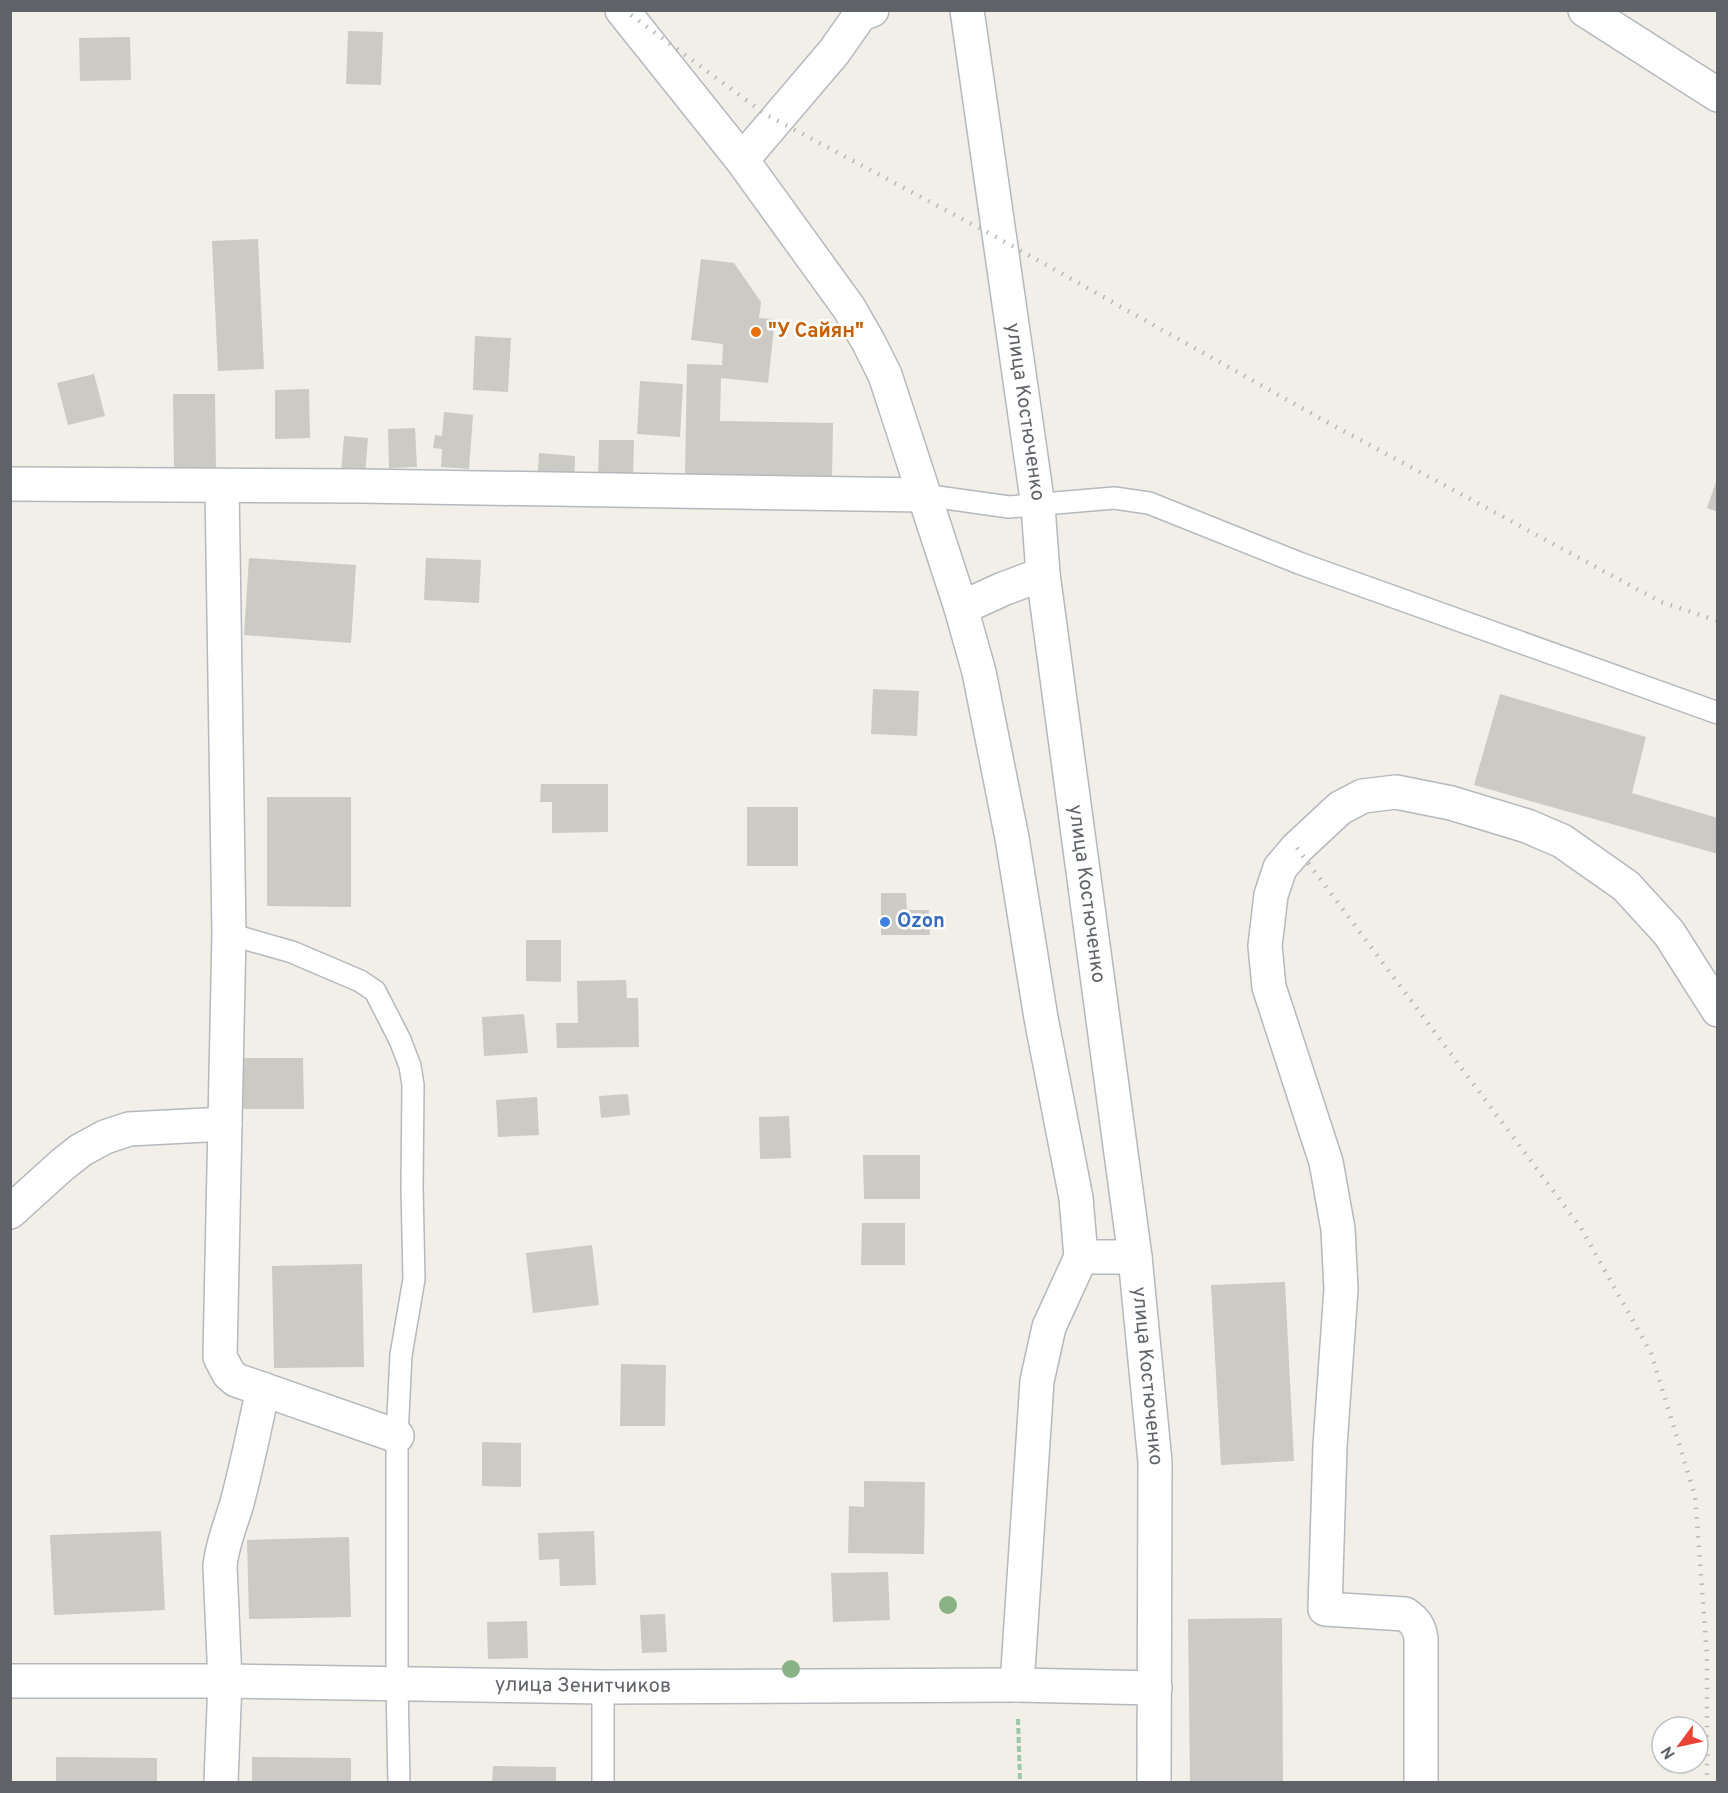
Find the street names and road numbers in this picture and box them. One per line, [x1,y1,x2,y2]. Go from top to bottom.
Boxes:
street label: улица Костюченко [999,321,1050,503]
street label: улица Костюченко [1061,803,1111,985]
street label: улица Костюченко [1125,1285,1168,1467]
street label: улица Зенитчиков [495,1672,671,1700]

